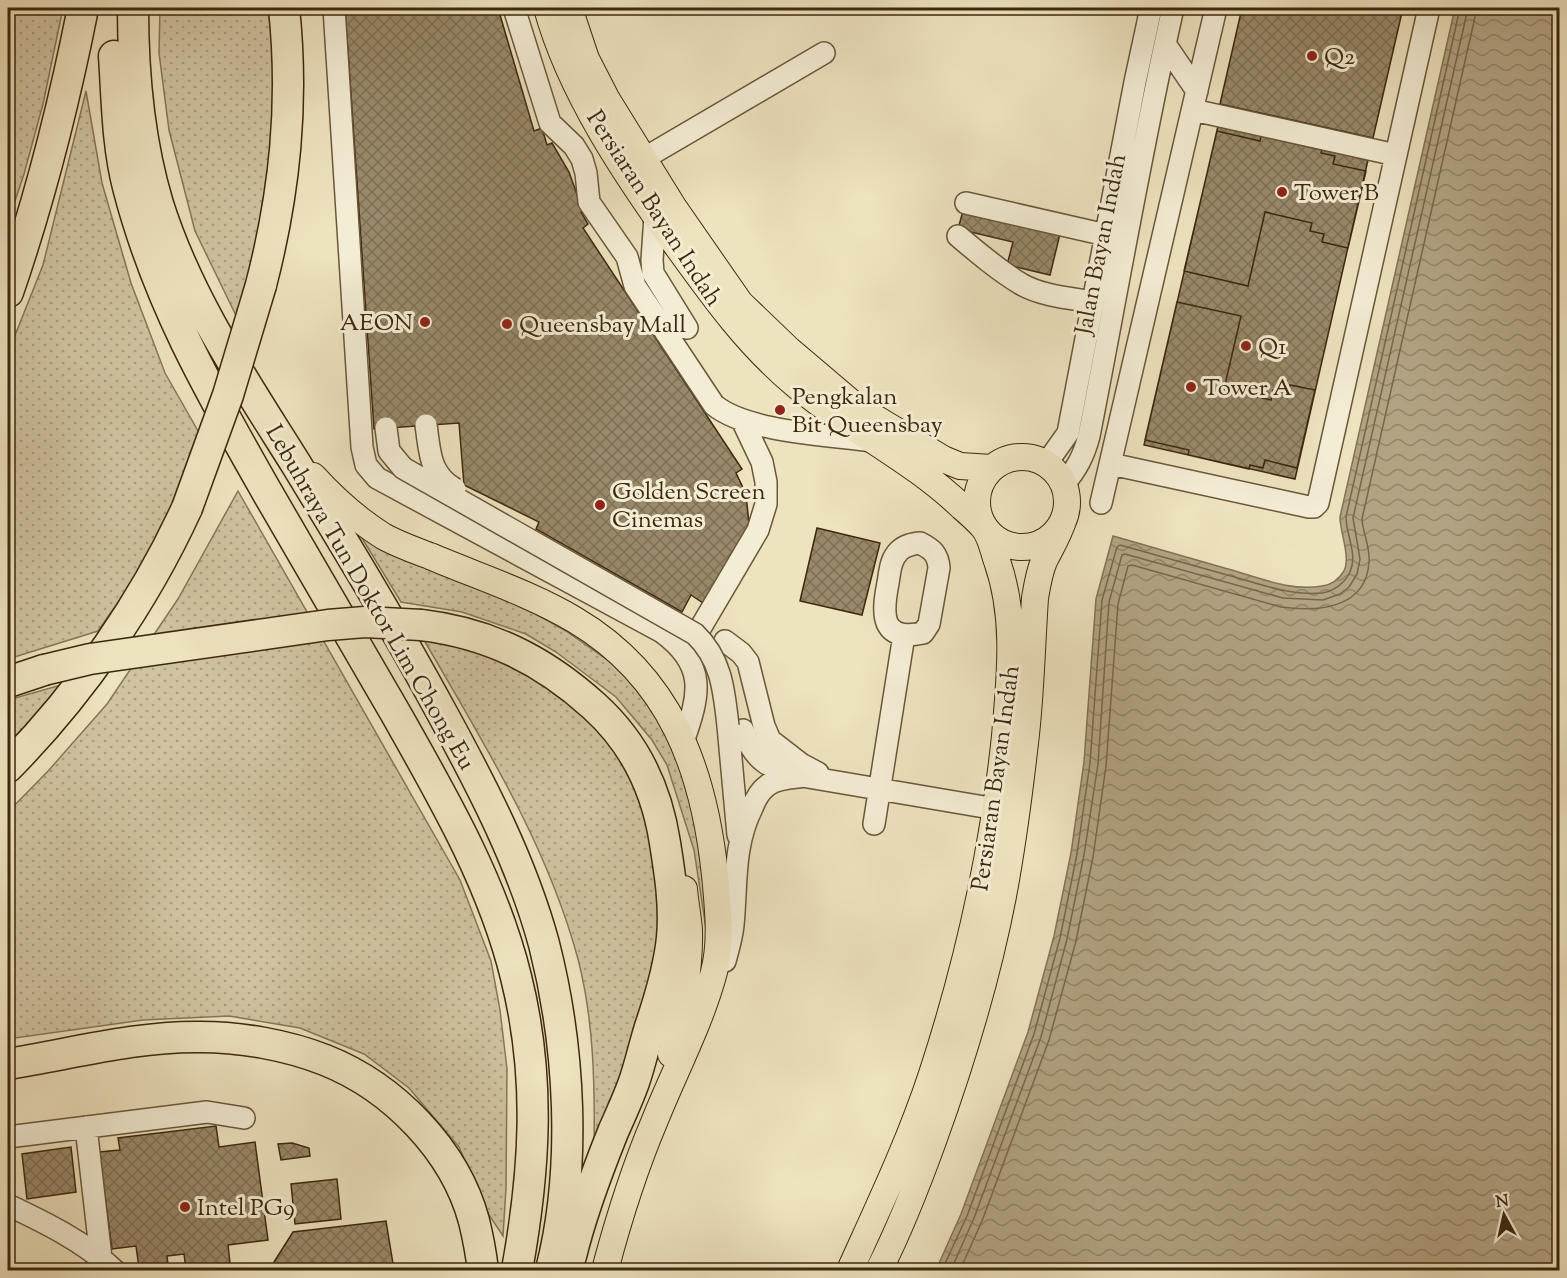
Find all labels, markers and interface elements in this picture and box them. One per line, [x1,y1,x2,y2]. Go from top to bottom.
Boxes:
place label: Q2 [1324,41,1355,75]
marker: Q2 [1305,49,1319,63]
street label: Persiaran Bayan Indah [577,104,730,314]
street label: Jalan Bayan Indah [1067,151,1136,340]
place label: Tower B [1294,177,1379,211]
marker: Tower B [1275,185,1289,199]
place label: AEON [340,307,413,341]
place label: Queensbay Mall [519,309,686,343]
marker: AEON [418,315,432,329]
marker: Queensbay Mall [500,317,514,331]
place label: Q1 [1258,331,1286,365]
marker: Q1 [1239,339,1253,353]
place label: Tower A [1203,372,1293,406]
marker: Tower A [1184,380,1198,394]
place label: Pengkalan Bit Queensbay [792,381,943,443]
marker: Pengkalan Bit Queensbay [773,403,787,417]
street label: Lebuhraya Tun Doktor Lim Chong Eu [256,419,483,777]
place label: Golden Screen Cinemas [612,476,766,538]
marker: Golden Screen Cinemas [593,498,607,512]
street label: Persiaran Bayan Indah [964,663,1030,893]
north arrow [1474,1185,1534,1245]
text: N [1494,1190,1510,1215]
place label: Intel PG9 [197,1192,295,1226]
marker: Intel PG9 [178,1200,192,1214]

